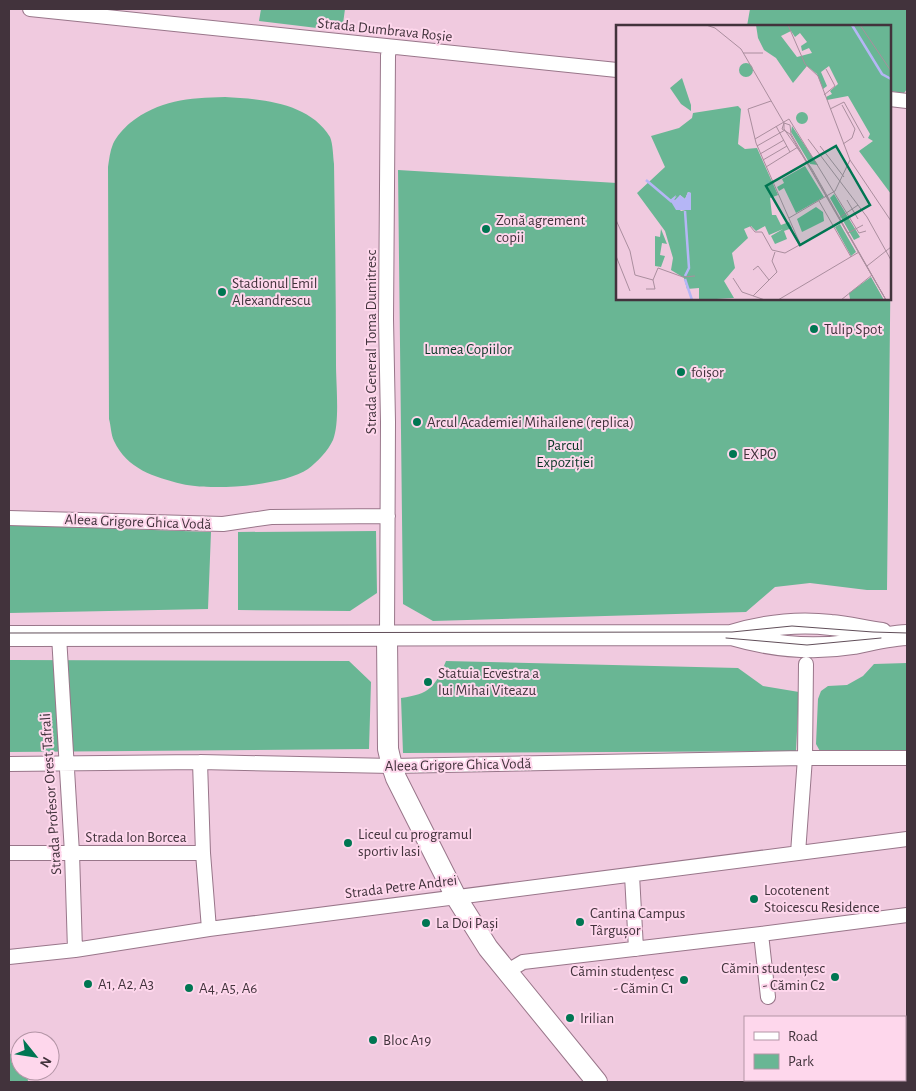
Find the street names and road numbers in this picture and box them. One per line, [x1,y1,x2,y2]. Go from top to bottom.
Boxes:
street label: Strada Dumbrava Roșie [317,15,453,46]
street label: Strada General Toma Dumitresc [364,250,379,434]
street label: Aleea Grigore Ghica Vodă [64,512,212,532]
street label: Strada Profesor Orest Tafrali [38,713,64,875]
street label: Aleea Grigore Ghica Vodă [385,756,532,774]
street label: Strada Ion Borcea [85,830,187,845]
street label: Strada Petre Andrei [344,873,458,901]

